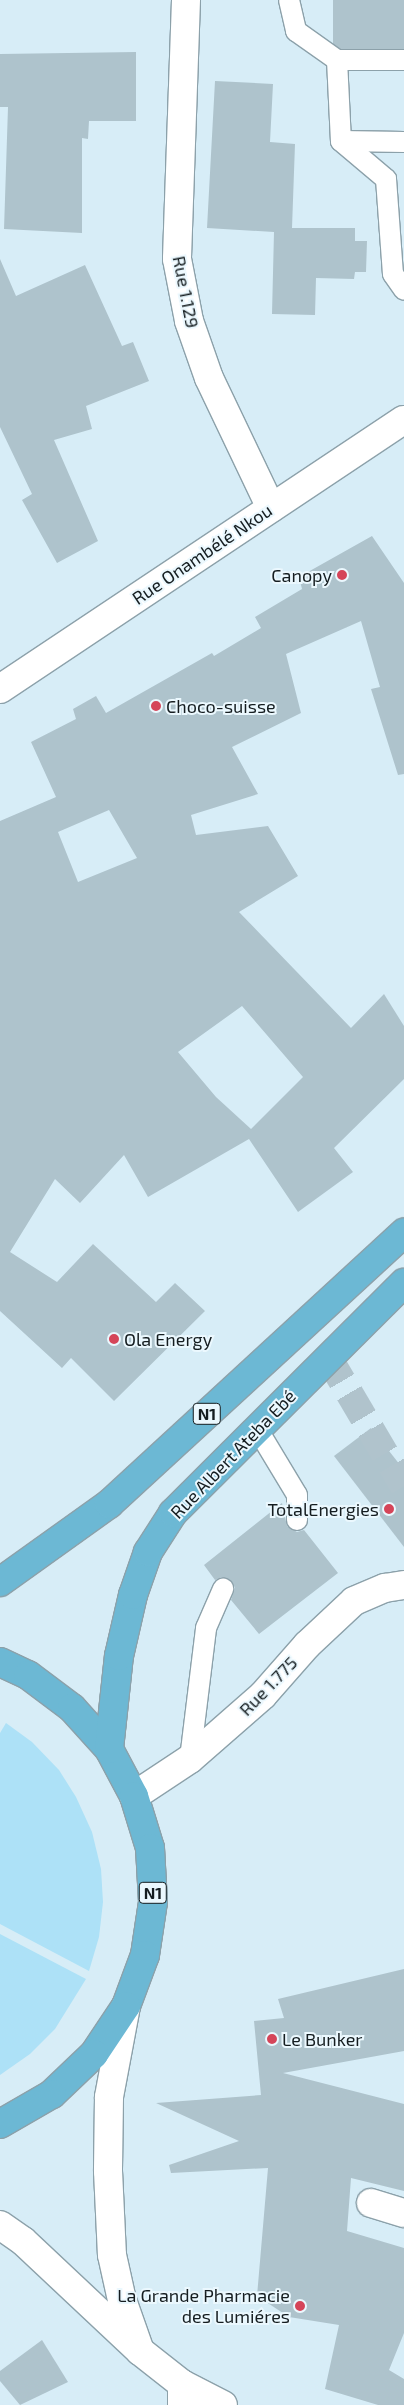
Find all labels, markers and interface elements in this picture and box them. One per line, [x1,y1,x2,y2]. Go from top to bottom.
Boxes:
street label: Rue 1.129 [168,254,204,330]
street label: Rue Onambélé Nkou [128,499,276,609]
place label: Canopy [271,564,332,586]
marker: Canopy [336,569,348,581]
place label: Choco-suisse [166,695,276,717]
marker: Choco-suisse [150,700,162,712]
place label: Ola Energy [124,1328,212,1350]
marker: Ola Energy [108,1333,120,1345]
street label: Rue Albert Ateba Ebé [166,1385,300,1523]
road number: N1 [192,1400,222,1428]
place label: TotalEnergies [268,1498,379,1520]
marker: TotalEnergies [383,1503,395,1515]
street label: Rue 1.775 [235,1652,301,1720]
road number: N1 [138,1880,168,1906]
place label: Le Bunker [282,2028,363,2050]
marker: Le Bunker [266,2033,278,2045]
place label: La Grande Pharmacie des Lumiéres [117,2285,290,2328]
marker: La Grande Pharmacie des Lumiéres [294,2300,306,2312]

